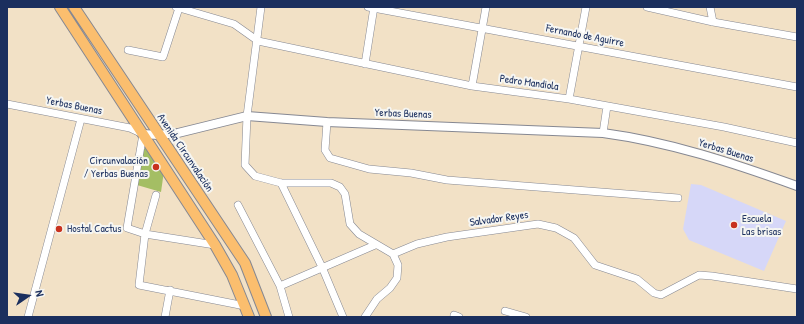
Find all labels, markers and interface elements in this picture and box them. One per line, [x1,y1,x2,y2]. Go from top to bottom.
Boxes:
street label: Fernando de Aguirre [545,22,625,50]
street label: Pedro Mandiola [499,72,559,94]
street label: Yerbas Buenas [45,94,103,118]
street label: Yerbas Buenas [374,106,432,122]
street label: Avenida Circunvalación [154,112,216,194]
street label: Yerbas Buenas [697,136,755,166]
place label: Circunvalación / Yerbas Buenas [84,154,148,180]
marker: Circunvalación / Yerbas Buenas [151,162,161,172]
street label: Salvador Reyes [469,208,529,230]
place label: Escuela Las brisas [742,212,781,238]
marker: Escuela Las brisas [729,220,739,230]
place label: Hostal Cactus [67,222,121,236]
marker: Hostal Cactus [54,224,64,234]
north arrow [8,276,48,316]
text: N [32,289,47,298]

